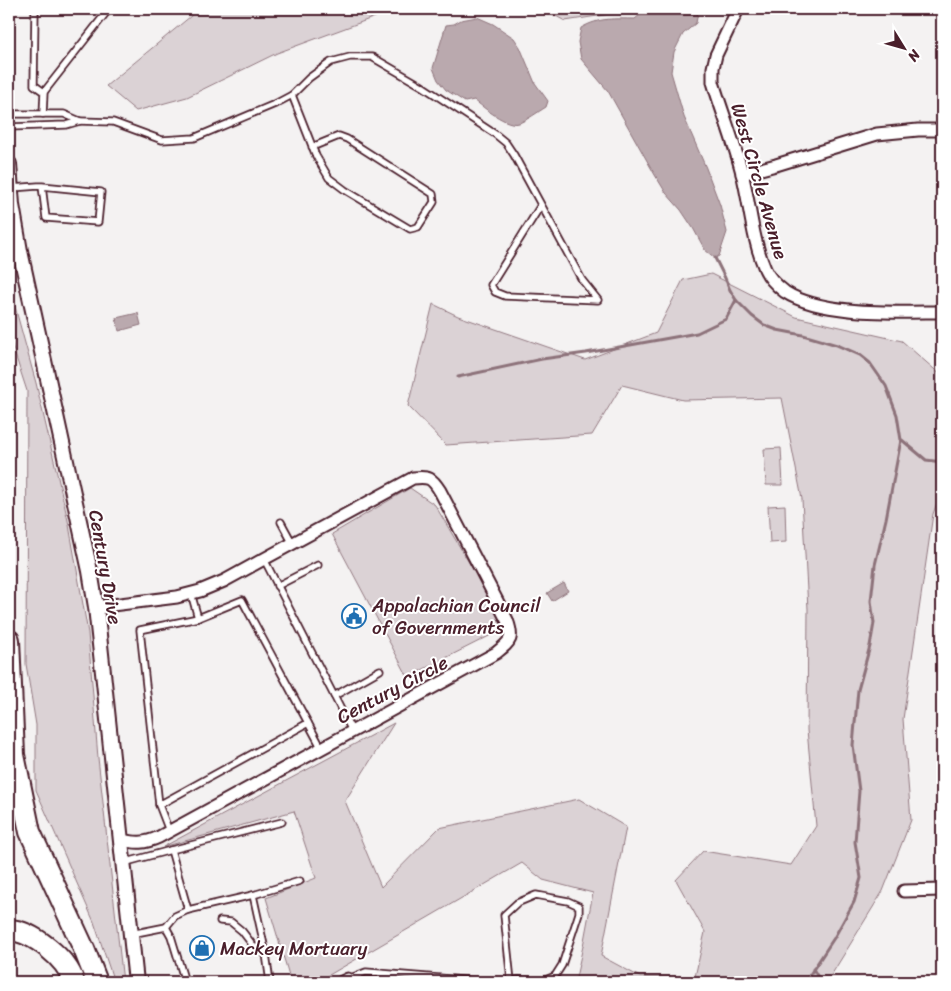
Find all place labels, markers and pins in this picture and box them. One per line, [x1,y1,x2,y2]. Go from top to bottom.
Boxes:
place label: Appalachian Council of Governments [371,589,541,644]
public building icon: Appalachian Council of Governments [341,603,367,629]
place label: Mackey Mortuary [220,932,368,965]
shop icon: Mackey Mortuary [189,935,215,961]

